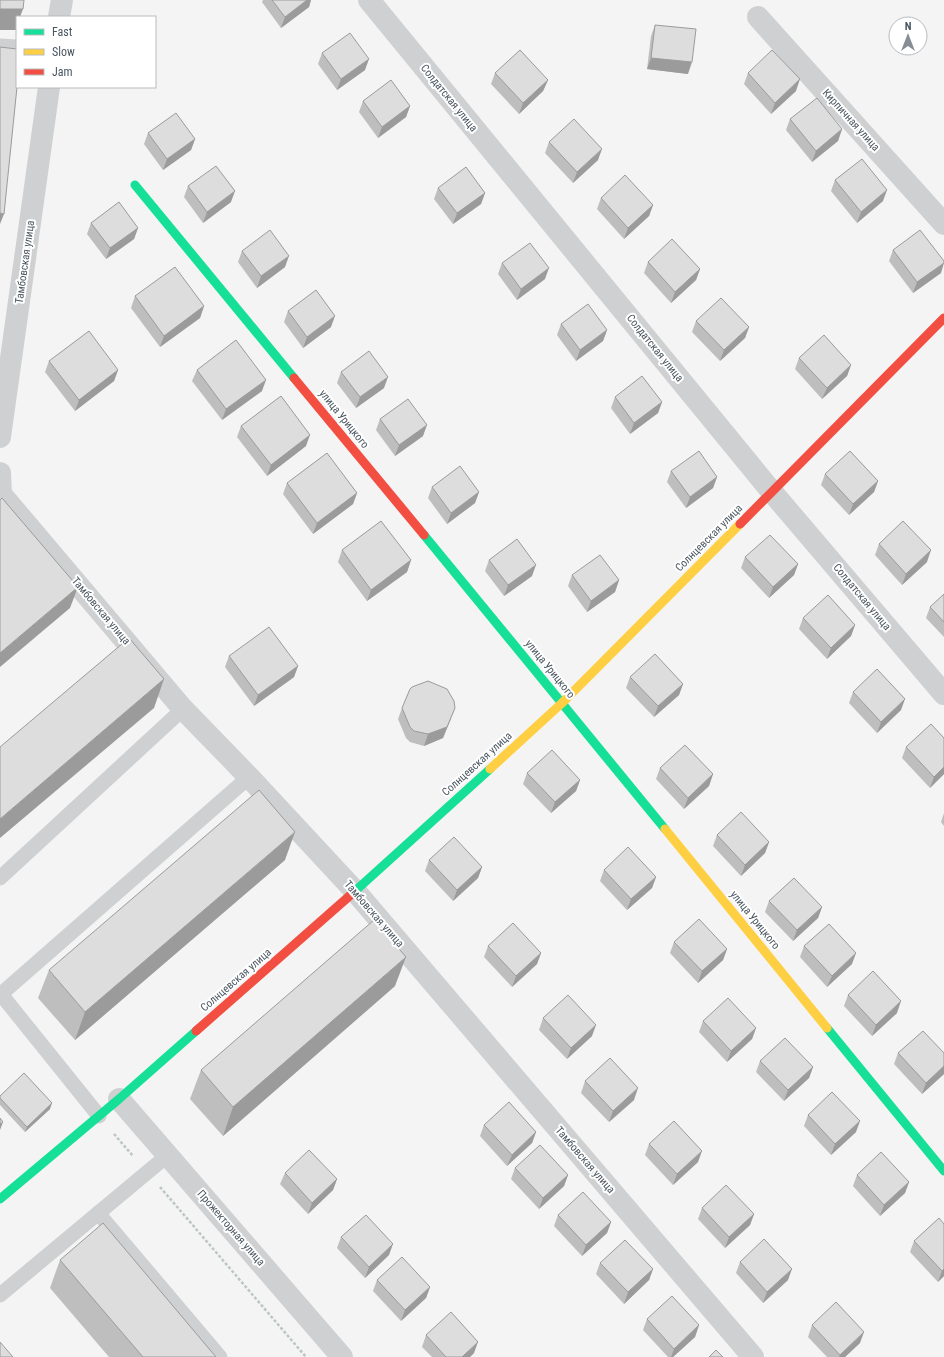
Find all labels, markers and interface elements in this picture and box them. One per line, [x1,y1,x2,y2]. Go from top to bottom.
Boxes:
legend [16,16,156,88]
north arrow [888,16,928,56]
text: N [905,20,912,33]
text: Fast [52,25,73,39]
text: Slow [52,45,75,59]
street label: Солдатская улица [418,62,480,134]
text: Jam [52,65,73,79]
street label: Кирпичная улица [820,86,882,154]
street label: Тамбовская улица [13,220,37,304]
street label: Солдатская улица [624,312,686,384]
street label: улица Урицкого [316,387,372,451]
street label: Солнцевская улица [673,502,745,574]
street label: Солдатская улица [830,561,894,633]
street label: Тамбовская улица [69,575,133,647]
street label: улица Урицкого [522,637,578,701]
street label: Солнцевская улица [439,729,515,799]
street label: Тамбовская улица [342,878,406,950]
street label: улица Урицкого [727,888,783,952]
street label: Солнцевская улица [198,946,274,1014]
street label: Тамбовская улица [553,1124,617,1196]
street label: Прожекторная улица [195,1188,267,1268]

